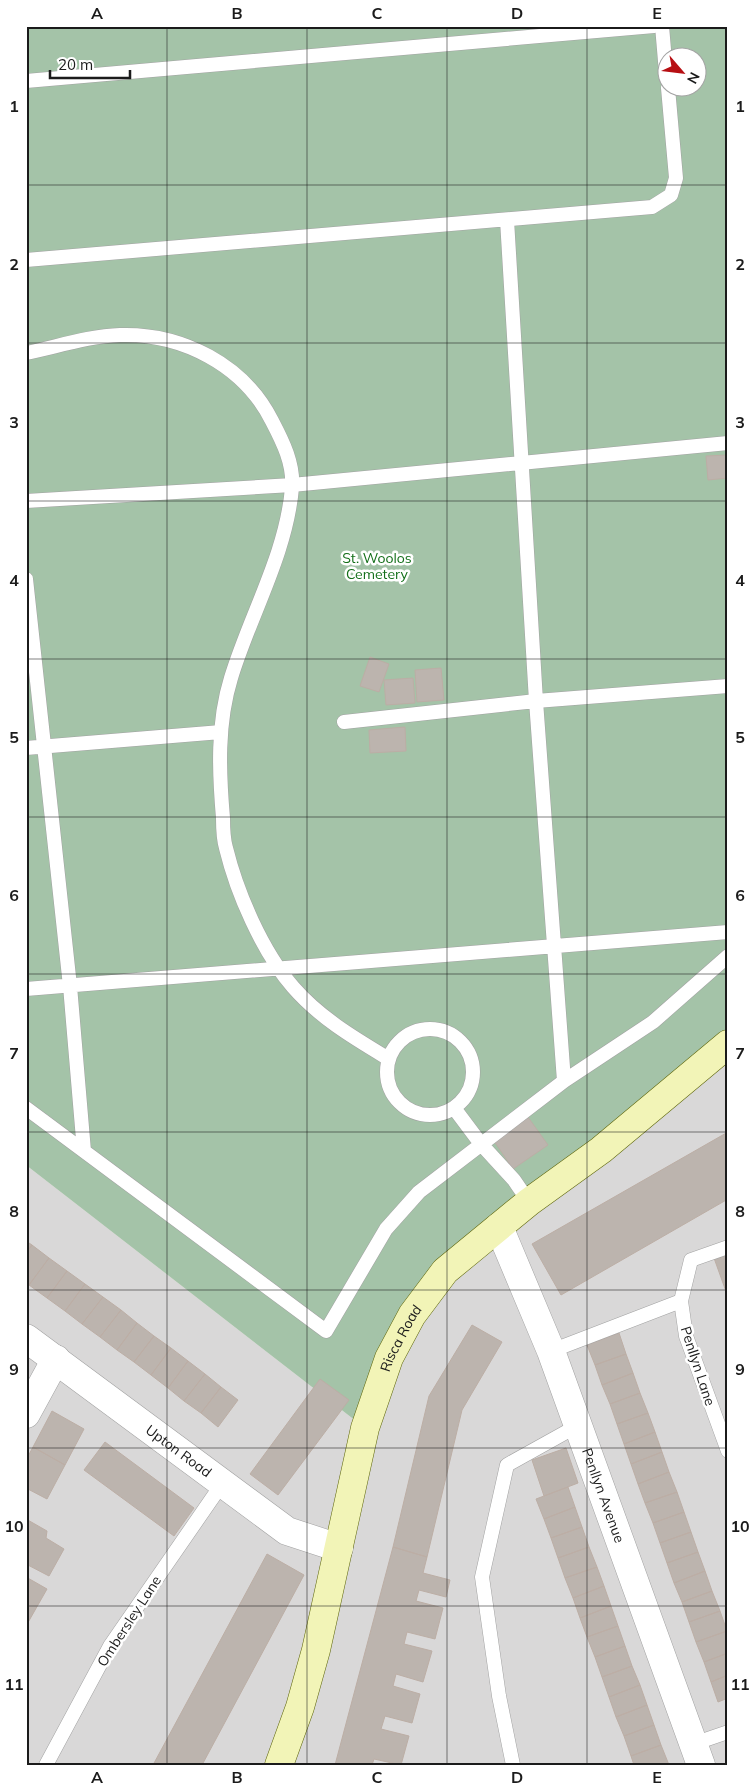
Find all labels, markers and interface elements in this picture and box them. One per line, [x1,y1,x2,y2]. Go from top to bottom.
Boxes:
text: A [91,3,103,23]
text: B [231,3,243,23]
text: C [372,3,383,23]
text: D [511,3,523,23]
text: E [652,3,662,23]
scale bar [50,48,130,80]
north arrow [656,48,706,98]
text: 20 m [58,55,93,74]
text: N [683,69,704,87]
text: 1 [9,96,19,116]
text: 1 [735,96,745,116]
text: 2 [9,254,19,274]
text: 2 [735,254,745,274]
text: 3 [9,412,19,432]
text: 3 [735,412,745,432]
park label: St. Woolos Cemetery [342,549,412,583]
text: 4 [9,570,19,590]
text: 4 [735,570,745,590]
text: 5 [9,727,19,747]
text: 5 [735,727,745,747]
text: 6 [9,885,19,905]
text: 6 [735,885,745,905]
text: 7 [9,1043,19,1063]
text: 7 [735,1043,745,1063]
text: 8 [9,1201,19,1221]
text: 8 [735,1201,745,1221]
street label: Risca Road [376,1301,426,1374]
street label: Penllyn Lane [677,1324,719,1408]
text: 9 [9,1359,19,1379]
text: 9 [735,1359,745,1379]
street label: Upton Road [142,1421,215,1481]
street label: Penllyn Avenue [578,1446,629,1545]
text: 10 [4,1516,24,1536]
text: 10 [730,1516,750,1536]
street label: Ombersley Lane [93,1572,165,1670]
text: 11 [4,1674,24,1694]
text: 11 [730,1674,750,1694]
text: A [91,1767,103,1787]
text: B [231,1767,243,1787]
text: C [372,1767,383,1787]
text: D [511,1767,523,1787]
text: E [652,1767,662,1787]

